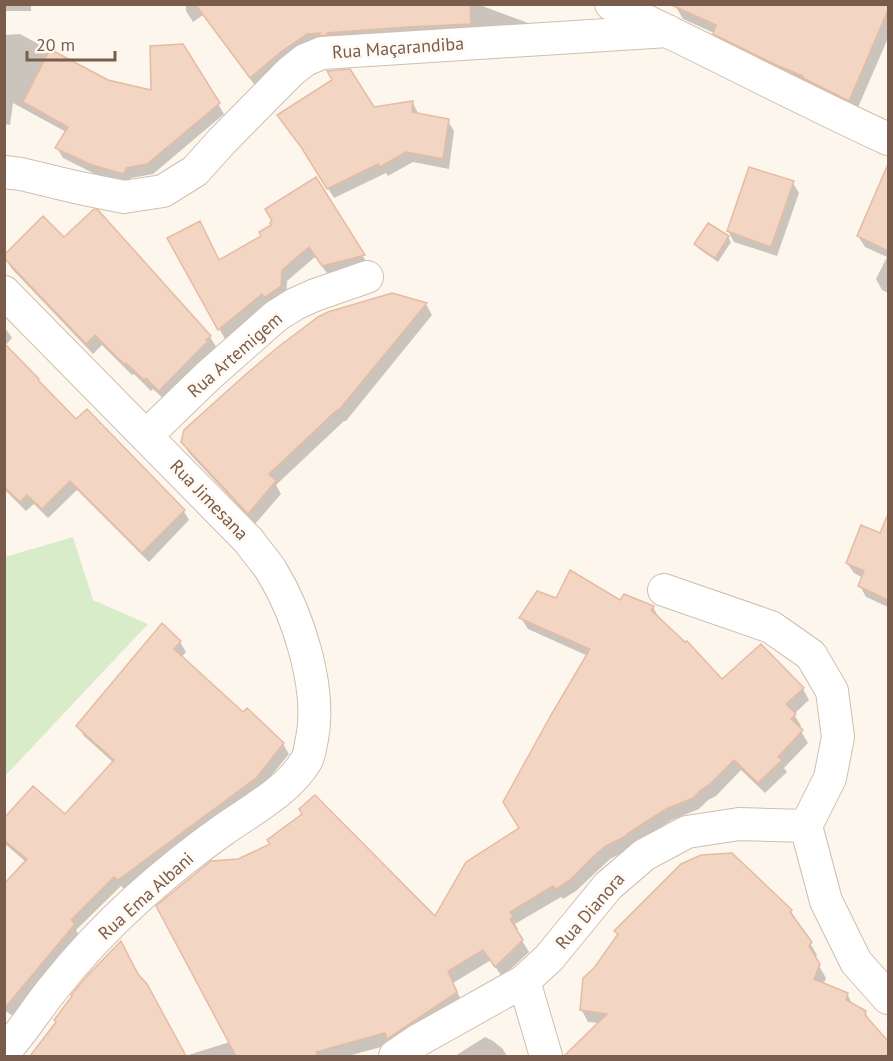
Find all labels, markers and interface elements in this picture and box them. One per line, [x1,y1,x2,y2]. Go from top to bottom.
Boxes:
scale bar [27,24,116,62]
street label: Rua Maçarandiba [331,31,465,64]
text: 20 m [36,33,75,56]
street label: Rua Artemigem [182,307,287,402]
street label: Rua Jimesana [165,455,253,545]
street label: Rua Ema Albani [93,847,198,944]
street label: Rua Dianora [550,868,629,954]

